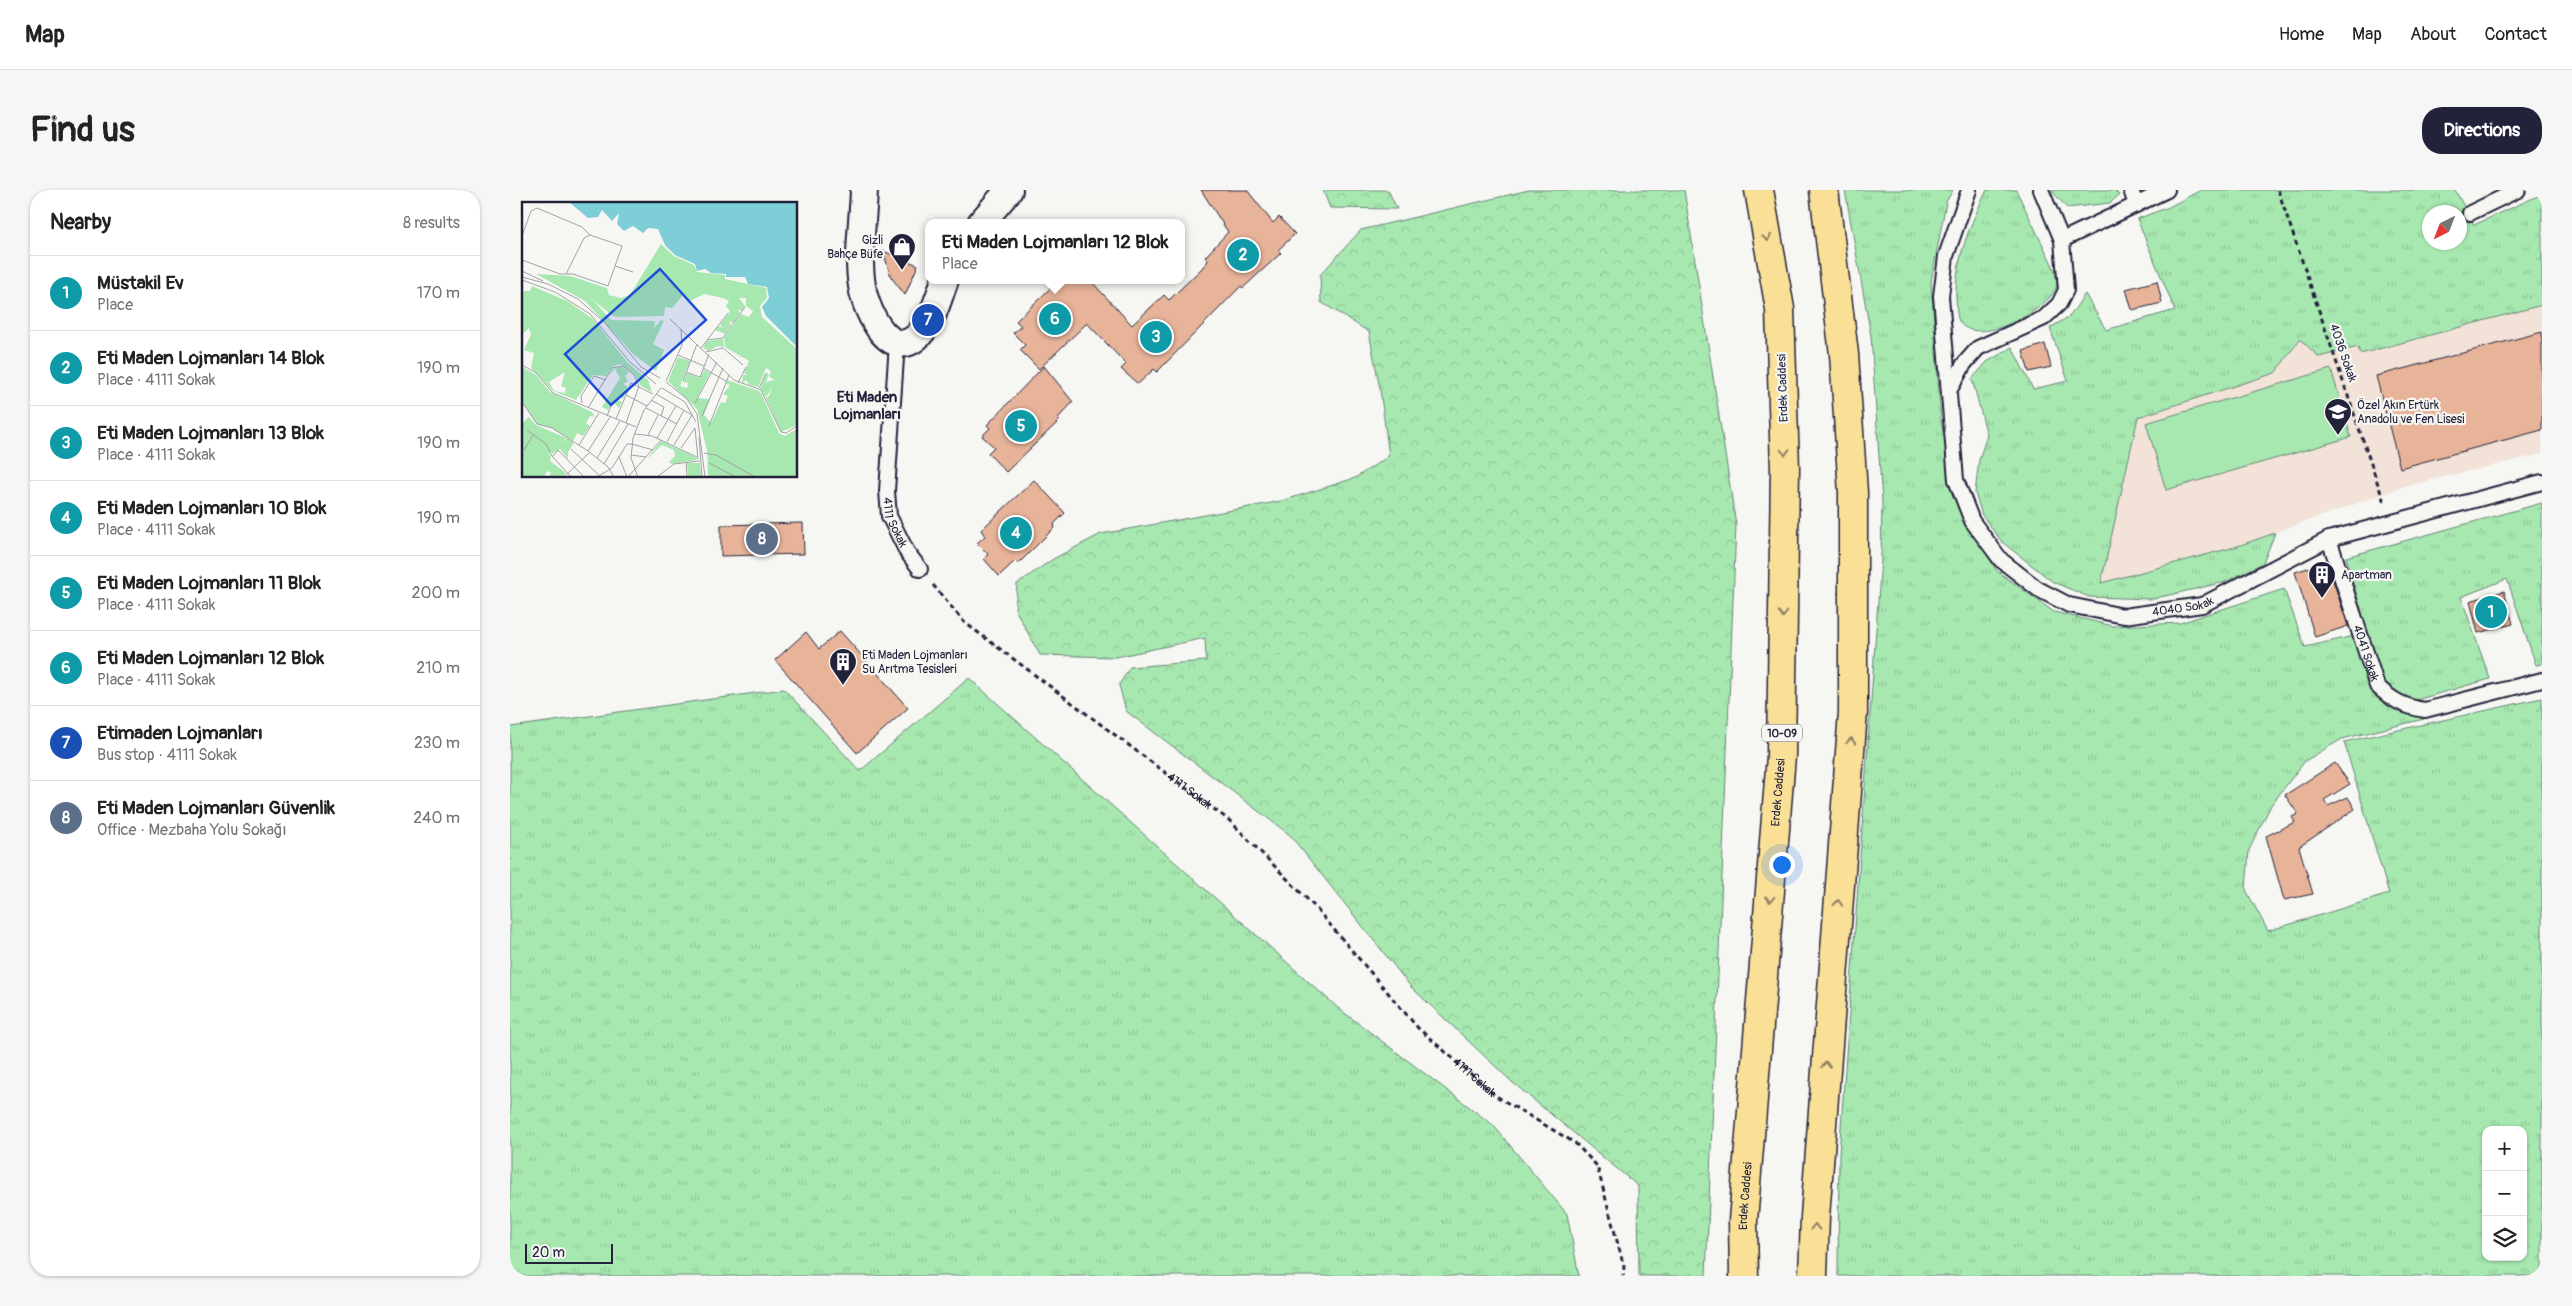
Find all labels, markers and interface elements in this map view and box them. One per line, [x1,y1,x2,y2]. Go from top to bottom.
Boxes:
text: Map [25,20,65,49]
text: Home [2279,23,2324,46]
text: Map [2352,23,2382,46]
text: About [2410,23,2456,46]
text: Contact [2484,23,2547,46]
button: Directions [2422,107,2542,154]
text: Find us [30,108,135,152]
inset map [522,202,798,478]
north arrow [2422,205,2467,250]
text: Nearby [50,209,111,236]
text: 8 results [403,213,460,233]
popup [925,219,1185,284]
text: Eti Maden Lojmanları 12 Blok [941,230,1169,254]
shop icon: Gizli Bahçe Büfe [887,232,917,271]
place label: Gizli Bahçe Büfe [827,233,883,262]
one-way arrow [1762,234,1772,242]
pin: 2 [1227,236,1259,274]
text: Place [941,254,978,274]
text: Müstakil Ev [97,271,184,295]
text: 1 [63,283,69,303]
text: 170 m [417,283,460,303]
text: Place [97,295,133,315]
pin: 6 [1039,300,1071,338]
pin: 7 [912,301,944,339]
pin: 3 [1140,318,1172,356]
street label: 4036 Sokak [2326,322,2360,384]
text: Eti Maden Lojmanları 14 Blok [97,346,324,370]
street label: Erdek Caddesi [1774,354,1792,422]
text: 2 [62,358,70,378]
text: 190 m [417,358,460,378]
text: Place · 4111 Sokak [97,370,215,390]
district label: Eti Maden Lojmanları [833,388,901,424]
school or university icon: Özel Akın Ertürk Anadolu ve Fen Lisesi [2323,397,2353,436]
place label: Özel Akın Ertürk Anadolu ve Fen Lisesi [2357,397,2464,427]
pin: 5 [1005,407,1037,445]
text: Eti Maden Lojmanları 13 Blok [97,421,324,445]
text: 3 [62,433,70,453]
text: 190 m [417,433,460,453]
text: Place · 4111 Sokak [97,445,215,465]
one-way arrow [1779,448,1790,456]
text: Eti Maden Lojmanları 10 Blok [97,496,326,520]
street label: 4111 Sokak [880,497,911,550]
text: 4 [61,508,71,528]
text: 190 m [417,508,460,528]
pin: 4 [1000,514,1032,552]
text: Place · 4111 Sokak [97,520,215,540]
pin: 8 [746,520,778,558]
building icon: Apartman [2307,560,2337,599]
place label: Apartman [2341,568,2392,583]
text: Eti Maden Lojmanları 11 Blok [97,571,321,595]
text: 5 [62,583,70,603]
text: 200 m [412,583,460,603]
street label: 4040 Sokak [2151,593,2216,619]
pin: 1 [2475,593,2507,631]
text: Place · 4111 Sokak [97,595,215,615]
one-way arrow [1778,611,1788,619]
street label: 4041 Sokak [2350,623,2382,683]
text: Eti Maden Lojmanları 12 Blok [97,646,324,670]
building icon: Eti Maden Lojmanları Su Arıtma Tesisleri [828,647,858,686]
place label: Eti Maden Lojmanları Su Arıtma Tesisleri [862,648,968,677]
text: 6 [61,658,71,678]
text: 210 m [416,658,460,678]
text: Place · 4111 Sokak [97,670,215,690]
text: Etimaden Lojmanları [97,721,263,745]
road number: 10-09 [1762,724,1802,742]
text: 7 [62,733,70,753]
text: 230 m [414,733,460,753]
one-way arrow [1845,737,1856,745]
text: Bus stop · 4111 Sokak [97,745,237,765]
street label: Erdek Caddesi [1768,758,1788,827]
street label: 4111 Sokak [1164,769,1215,813]
text: Eti Maden Lojmanları Güvenlik [97,796,335,820]
text: 8 [62,808,70,828]
text: 240 m [413,808,460,828]
text: Office · Mezbaha Yolu Sokağı [97,820,287,840]
your location [1769,852,1795,878]
one-way arrow [1765,895,1776,903]
one-way arrow [1833,899,1844,907]
street label: 4111 Sokak [1450,1054,1499,1100]
one-way arrow [1820,1061,1831,1069]
map controls [2482,1126,2527,1261]
button: + [2482,1126,2527,1171]
street label: Erdek Caddesi [1735,1161,1755,1230]
button: − [2482,1171,2527,1216]
button: layers [2482,1216,2527,1261]
one-way arrow [1809,1223,1820,1231]
scale bar [525,1241,612,1264]
text: 20 m [532,1244,565,1261]

